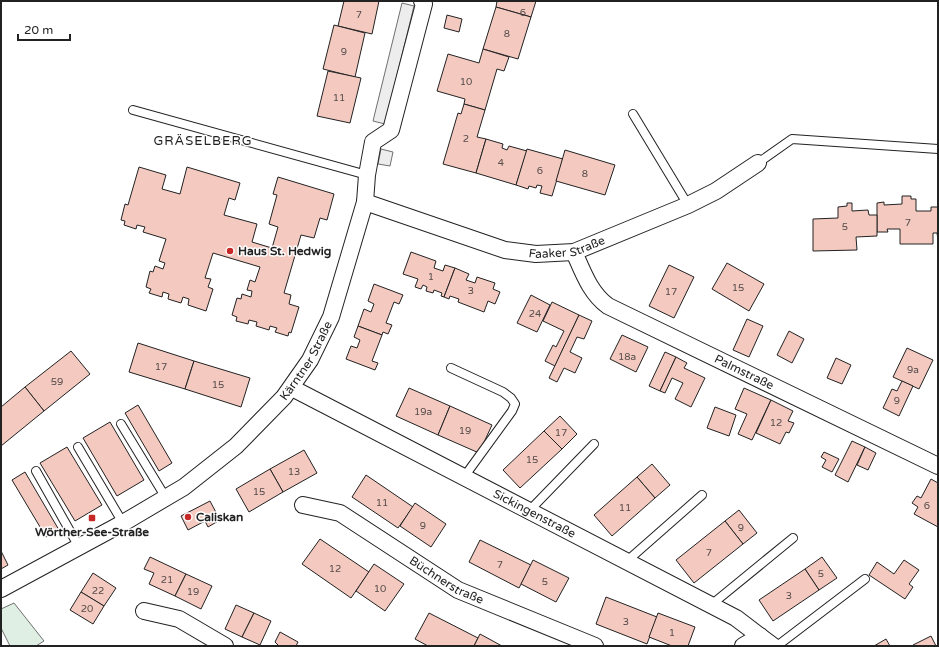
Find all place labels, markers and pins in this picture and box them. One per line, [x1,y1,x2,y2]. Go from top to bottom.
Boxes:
place label: Haus St. Hedwig [238,244,331,259]
marker: Haus St. Hedwig [225,246,235,256]
place label: Caliskan [196,510,243,524]
marker: Caliskan [183,512,193,522]
marker: Wörther-See-Straße [87,513,97,523]
place label: Wörther-See-Straße [35,525,149,539]

